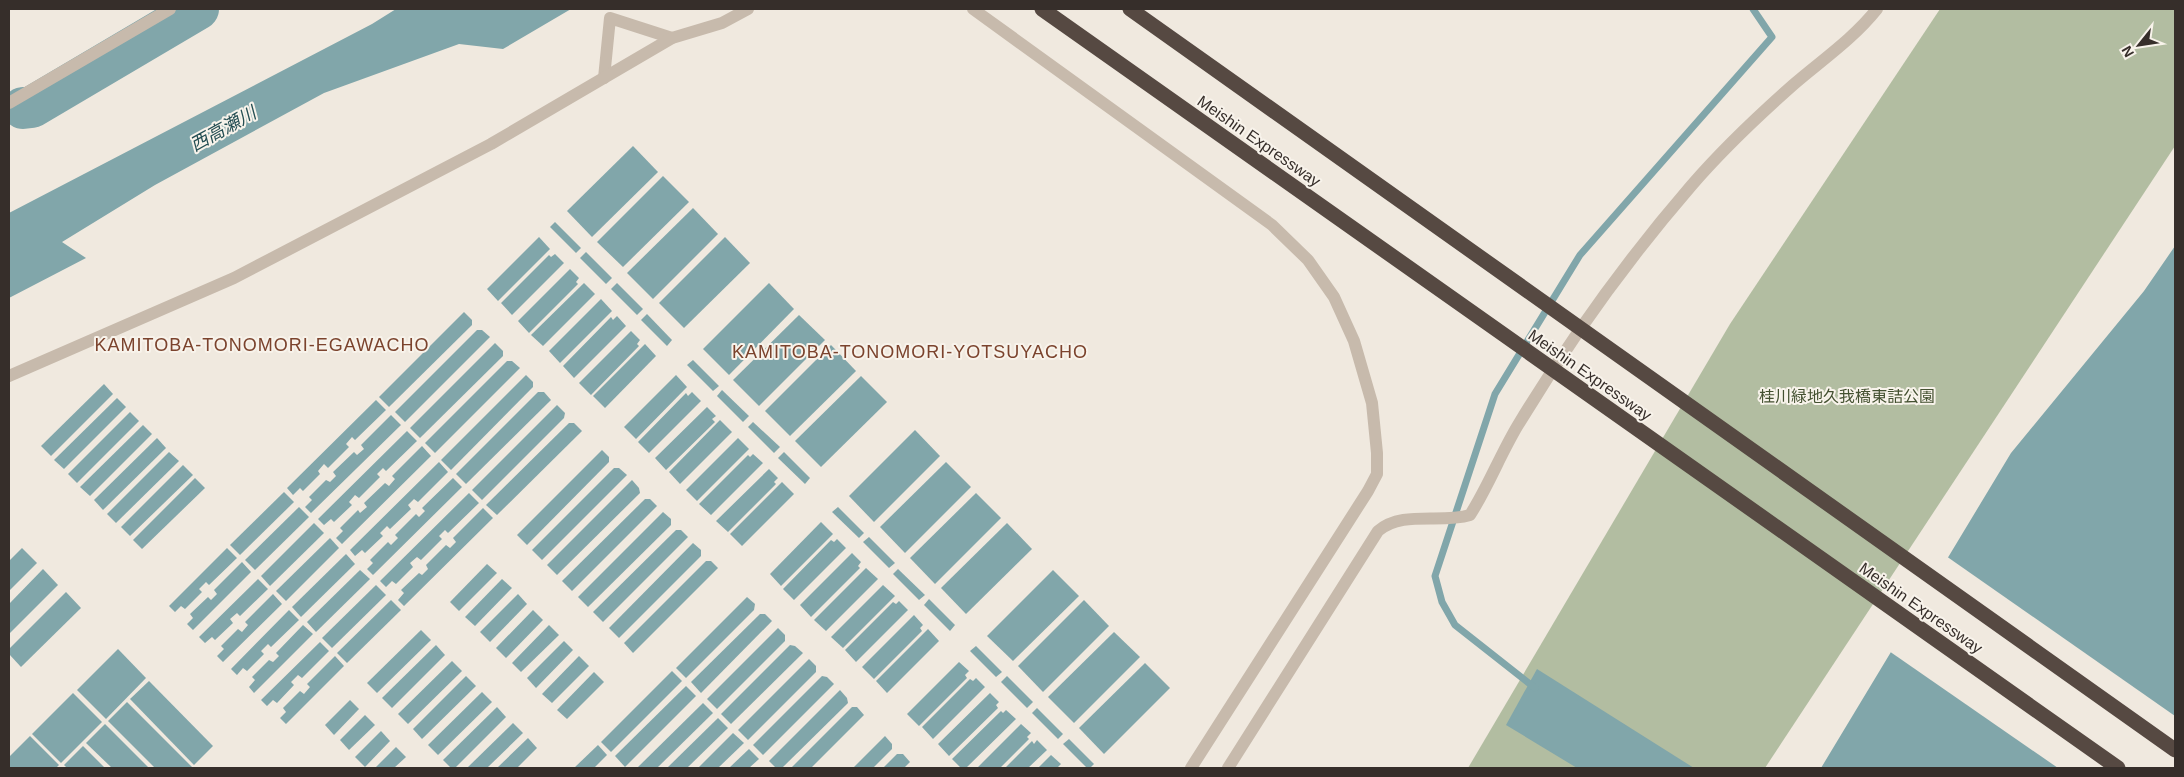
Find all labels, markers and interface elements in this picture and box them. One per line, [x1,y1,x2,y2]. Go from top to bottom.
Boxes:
north arrow [2114,20,2164,70]
text: N [2118,43,2137,60]
street label: Meishin Expressway [1194,92,1324,190]
water label: 西高瀬川 [187,102,261,155]
street label: Meishin Expressway [1525,326,1655,424]
district label: KAMITOBA-TONOMORI-EGAWACHO [94,335,430,355]
district label: KAMITOBA-TONOMORI-YOTSUYACHO [732,342,1088,362]
park label: 桂川緑地久我橋東詰公園 [1759,388,1935,405]
street label: Meishin Expressway [1856,559,1986,657]

